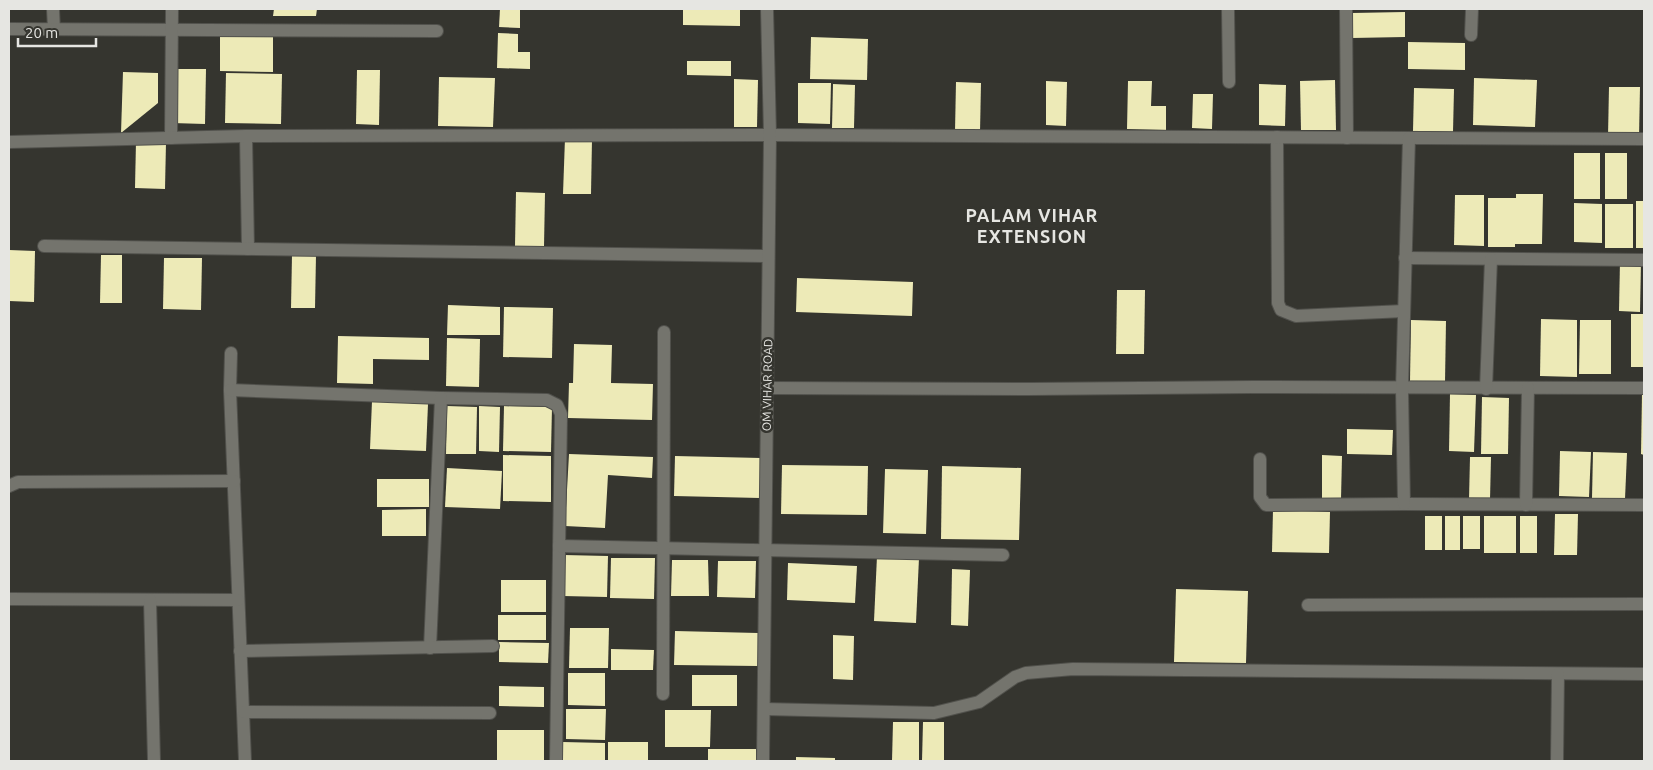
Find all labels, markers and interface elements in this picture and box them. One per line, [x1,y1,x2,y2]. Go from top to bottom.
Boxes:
scale bar [18,15,95,47]
text: 20 m [25,24,58,41]
district label: PALAM VIHAR EXTENSION [966,205,1098,246]
street label: OM VIHAR ROAD [760,339,774,431]

